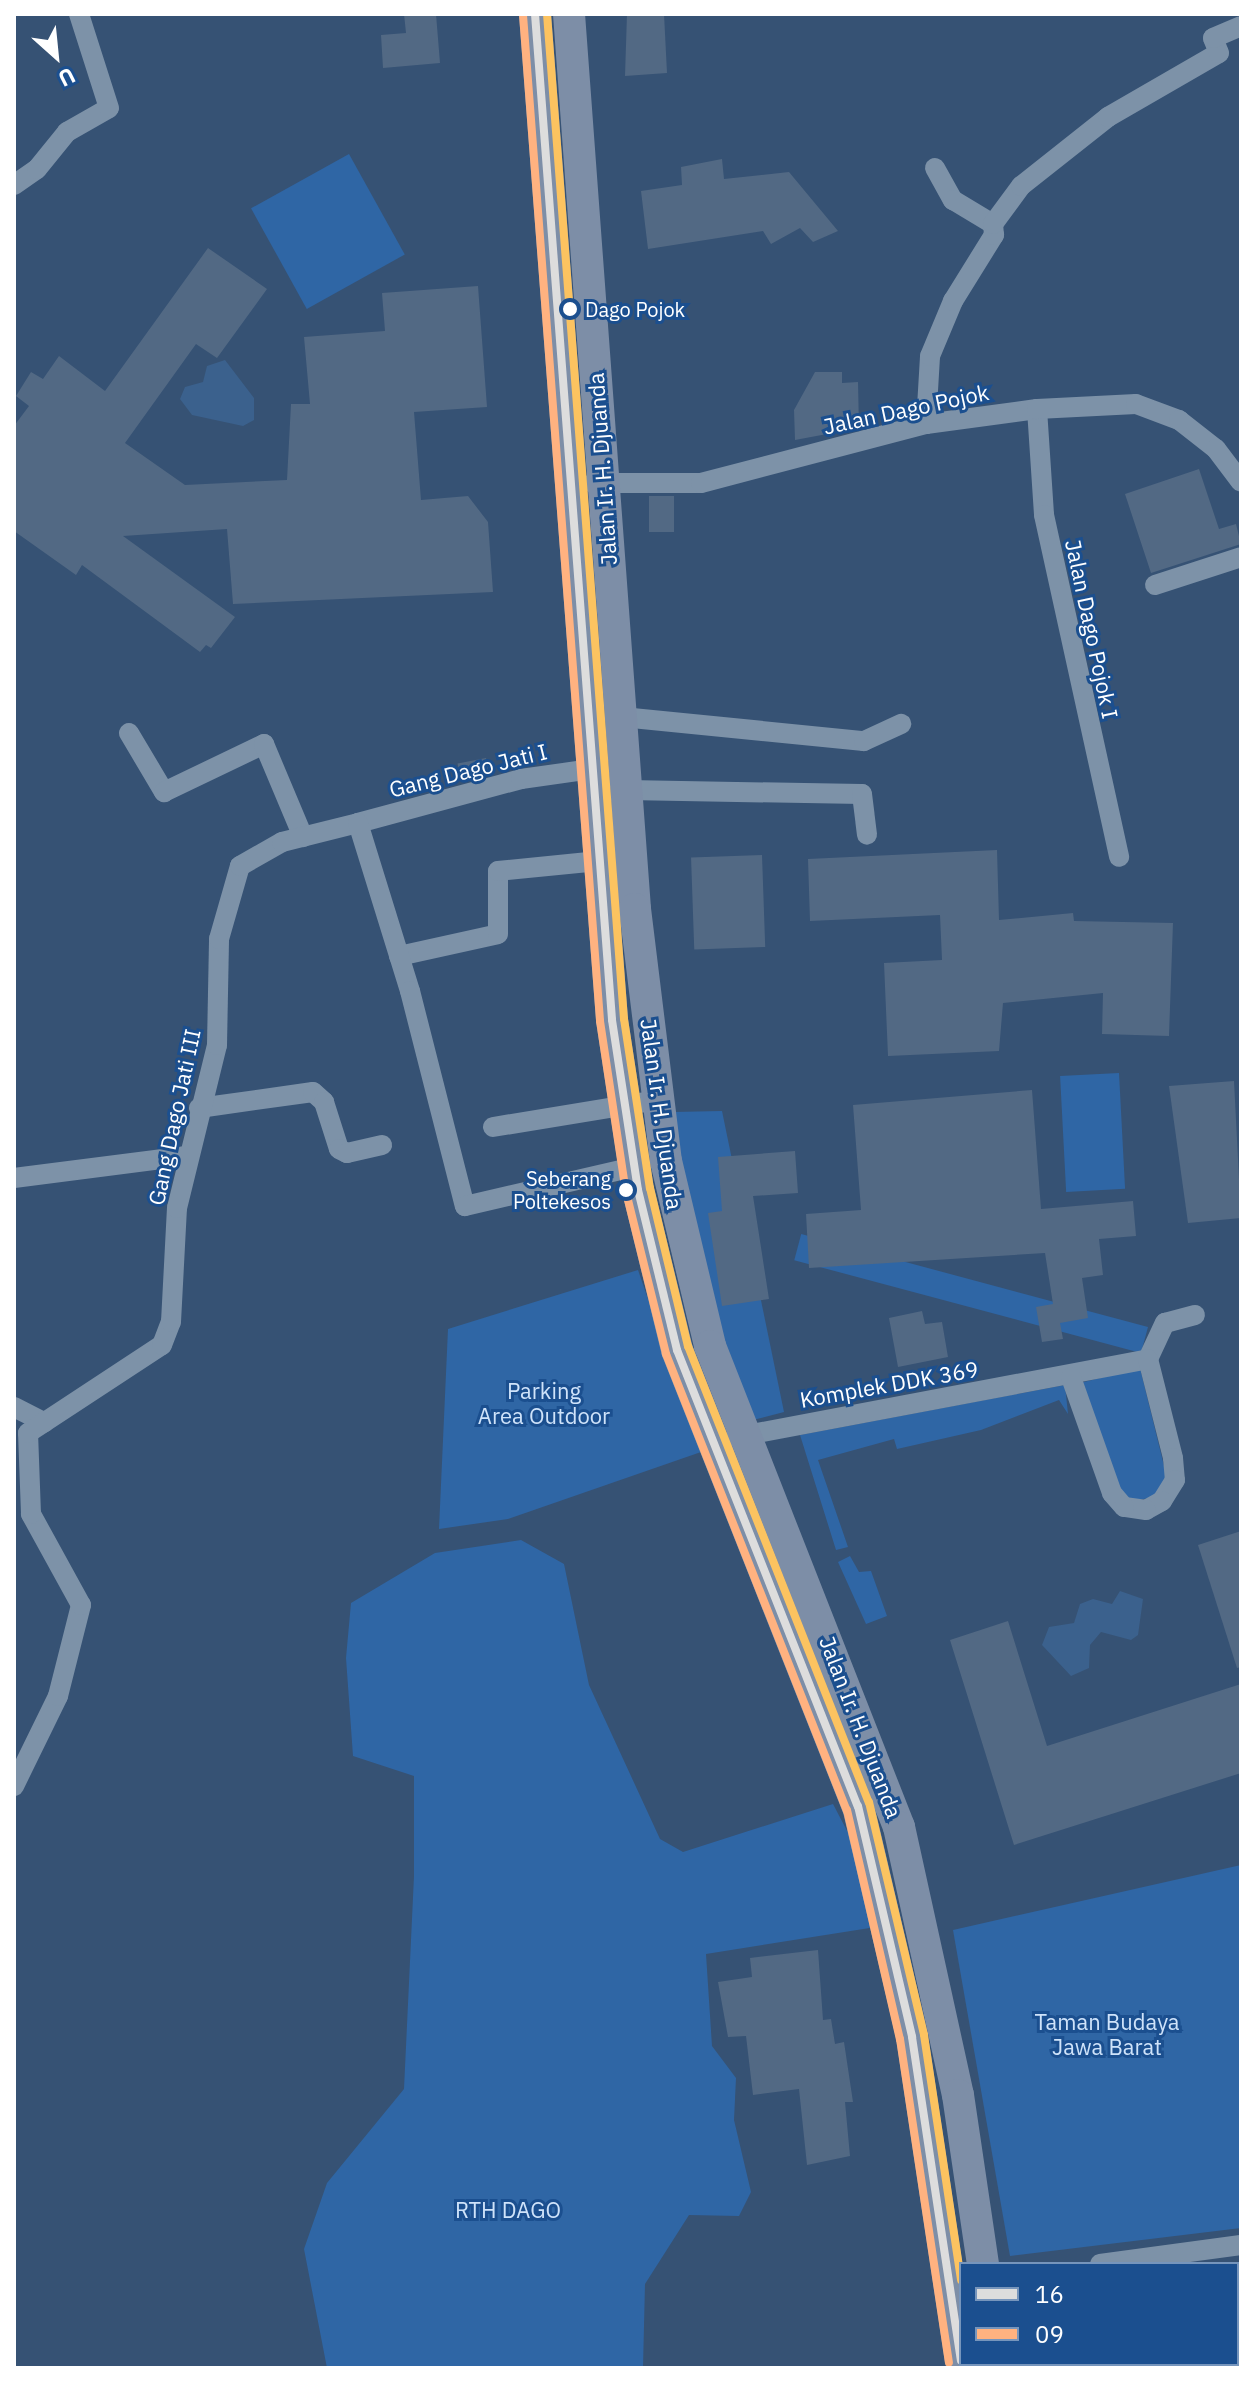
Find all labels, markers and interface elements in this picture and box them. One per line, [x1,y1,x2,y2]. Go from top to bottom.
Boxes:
north arrow [16,16,96,96]
text: U [54,61,81,94]
place label: Dago Pojok [585,297,685,321]
marker: Dago Pojok [562,301,578,317]
street label: Jalan Ir. H. Djuanda [582,372,622,566]
street label: Jalan Dago Pojok [821,379,991,439]
street label: Jalan Dago Pojok I [1060,537,1124,721]
street label: Gang Dago Jati I [386,738,550,802]
street label: Jalan Ir. H. Djuanda [636,1017,688,1211]
street label: Gang Dago Jati III [142,1026,206,1208]
place label: Seberang Poltekesos [513,1166,611,1213]
marker: Seberang Poltekesos [618,1182,634,1198]
street label: Komplek DDK 369 [798,1355,980,1413]
park label: Parking Area Outdoor [478,1377,610,1428]
street label: Jalan Ir. H. Djuanda [814,1632,908,1822]
park label: Taman Budaya Jawa Barat [1034,2008,1180,2060]
park label: RTH DAGO [455,2197,561,2223]
legend [959,2262,1239,2366]
text: 16 [1035,2278,1064,2310]
text: 09 [1035,2318,1064,2350]

